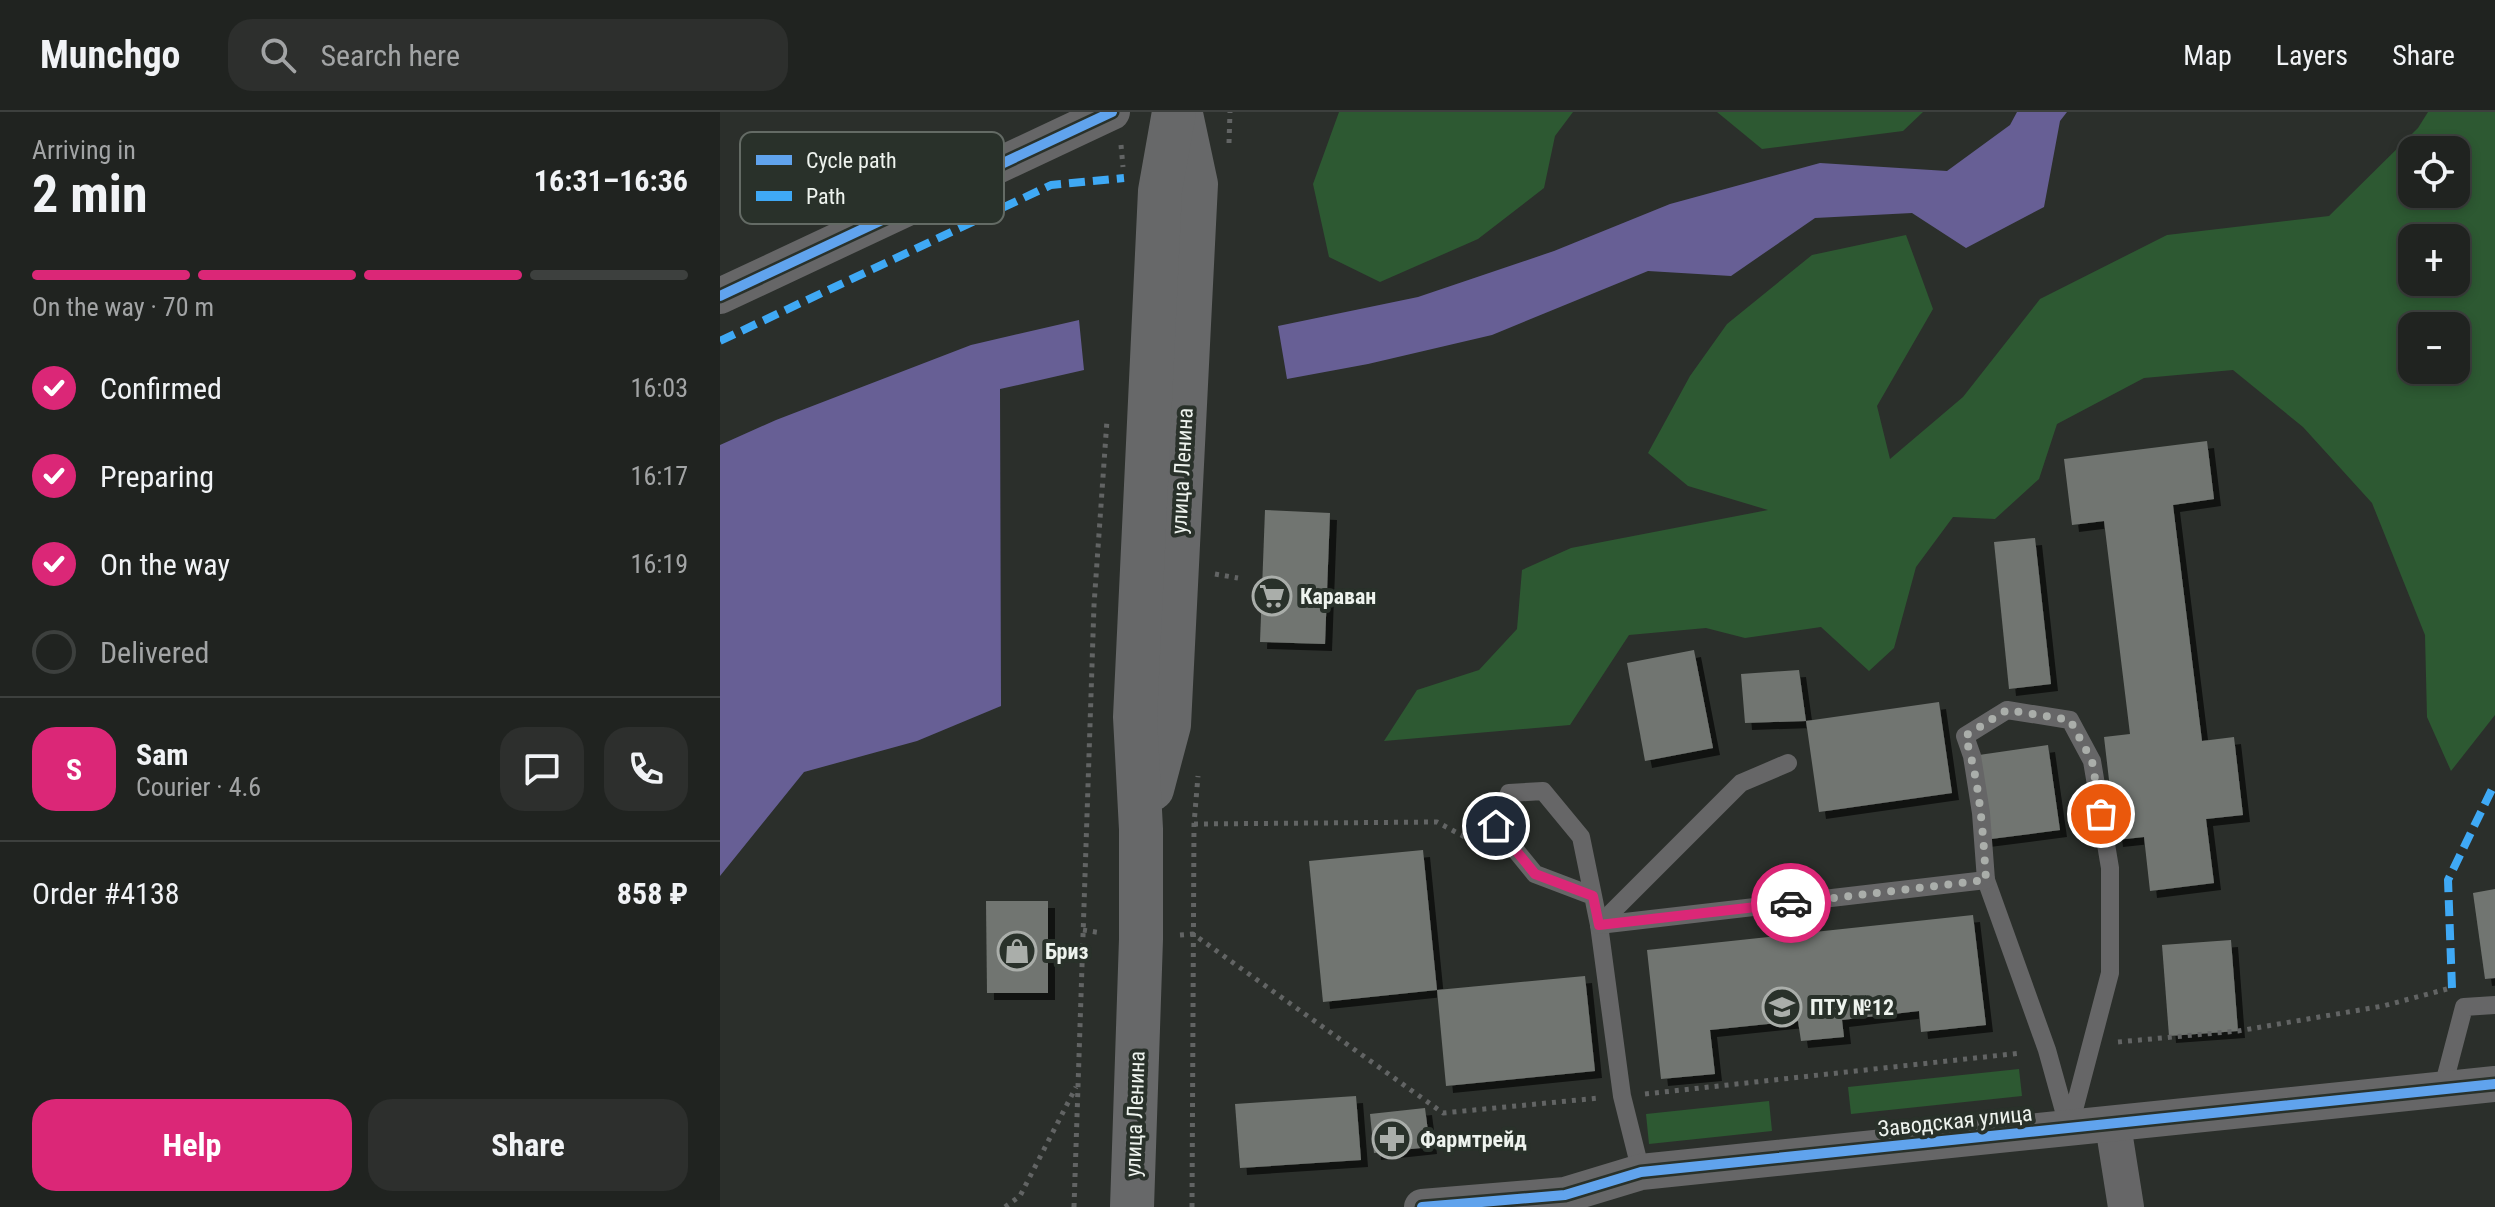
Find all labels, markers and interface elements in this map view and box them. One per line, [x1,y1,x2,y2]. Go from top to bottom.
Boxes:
search box [228,19,788,91]
text: Munchgo [40,33,180,77]
icon: search [256,33,300,77]
text: Search here [320,38,460,73]
text: Map [2183,39,2232,72]
text: Layers [2276,39,2348,72]
text: Share [2392,39,2455,72]
legend [740,132,1004,224]
text: Arriving in [32,135,136,165]
map controls [2398,136,2470,384]
button: locate [2398,136,2470,208]
text: Cycle path [806,148,897,173]
text: 16:31–16:36 [534,163,688,198]
text: 2 min [32,164,148,225]
text: Path [806,184,846,209]
button: + [2398,224,2470,296]
text: On the way · 70 m [32,292,214,322]
button: − [2398,312,2470,384]
icon: check [32,366,76,410]
text: Confirmed [100,371,222,406]
text: 16:03 [631,373,688,403]
street label: улица Ленина [1166,407,1198,535]
icon: check [32,454,76,498]
text: Preparing [100,459,214,494]
text: 16:17 [631,461,688,491]
icon: check [32,542,76,586]
text: On the way [100,547,230,582]
text: 16:19 [631,549,688,579]
supermarket icon: Караван [1251,575,1293,617]
place label: Караван [1300,584,1376,609]
text: Delivered [100,635,209,670]
button: chat [500,727,584,811]
button: phone [604,727,688,811]
text: Sam [136,737,189,772]
text: S [66,752,82,787]
text: Courier · 4.6 [136,772,261,802]
pin [2067,780,2135,848]
pin [1462,792,1530,860]
icon: bag [2079,792,2123,836]
icon: home [1474,804,1518,848]
courier [1751,863,1831,943]
text: Order #4138 [32,876,180,911]
text: 858 ₽ [617,876,688,911]
icon: car [1769,881,1813,925]
shop icon: Бриз [996,930,1038,972]
place label: Бриз [1045,939,1088,964]
school or university icon: ПТУ №12 [1761,986,1803,1028]
place label: ПТУ №12 [1810,995,1894,1020]
street label: улица Ленина [1120,1050,1150,1178]
button: Help [32,1099,352,1191]
button: Share [368,1099,688,1191]
street label: Заводская улица [1877,1100,2033,1142]
pharmacy icon: Фармтрейд [1371,1118,1413,1160]
place label: Фармтрейд [1420,1127,1527,1152]

